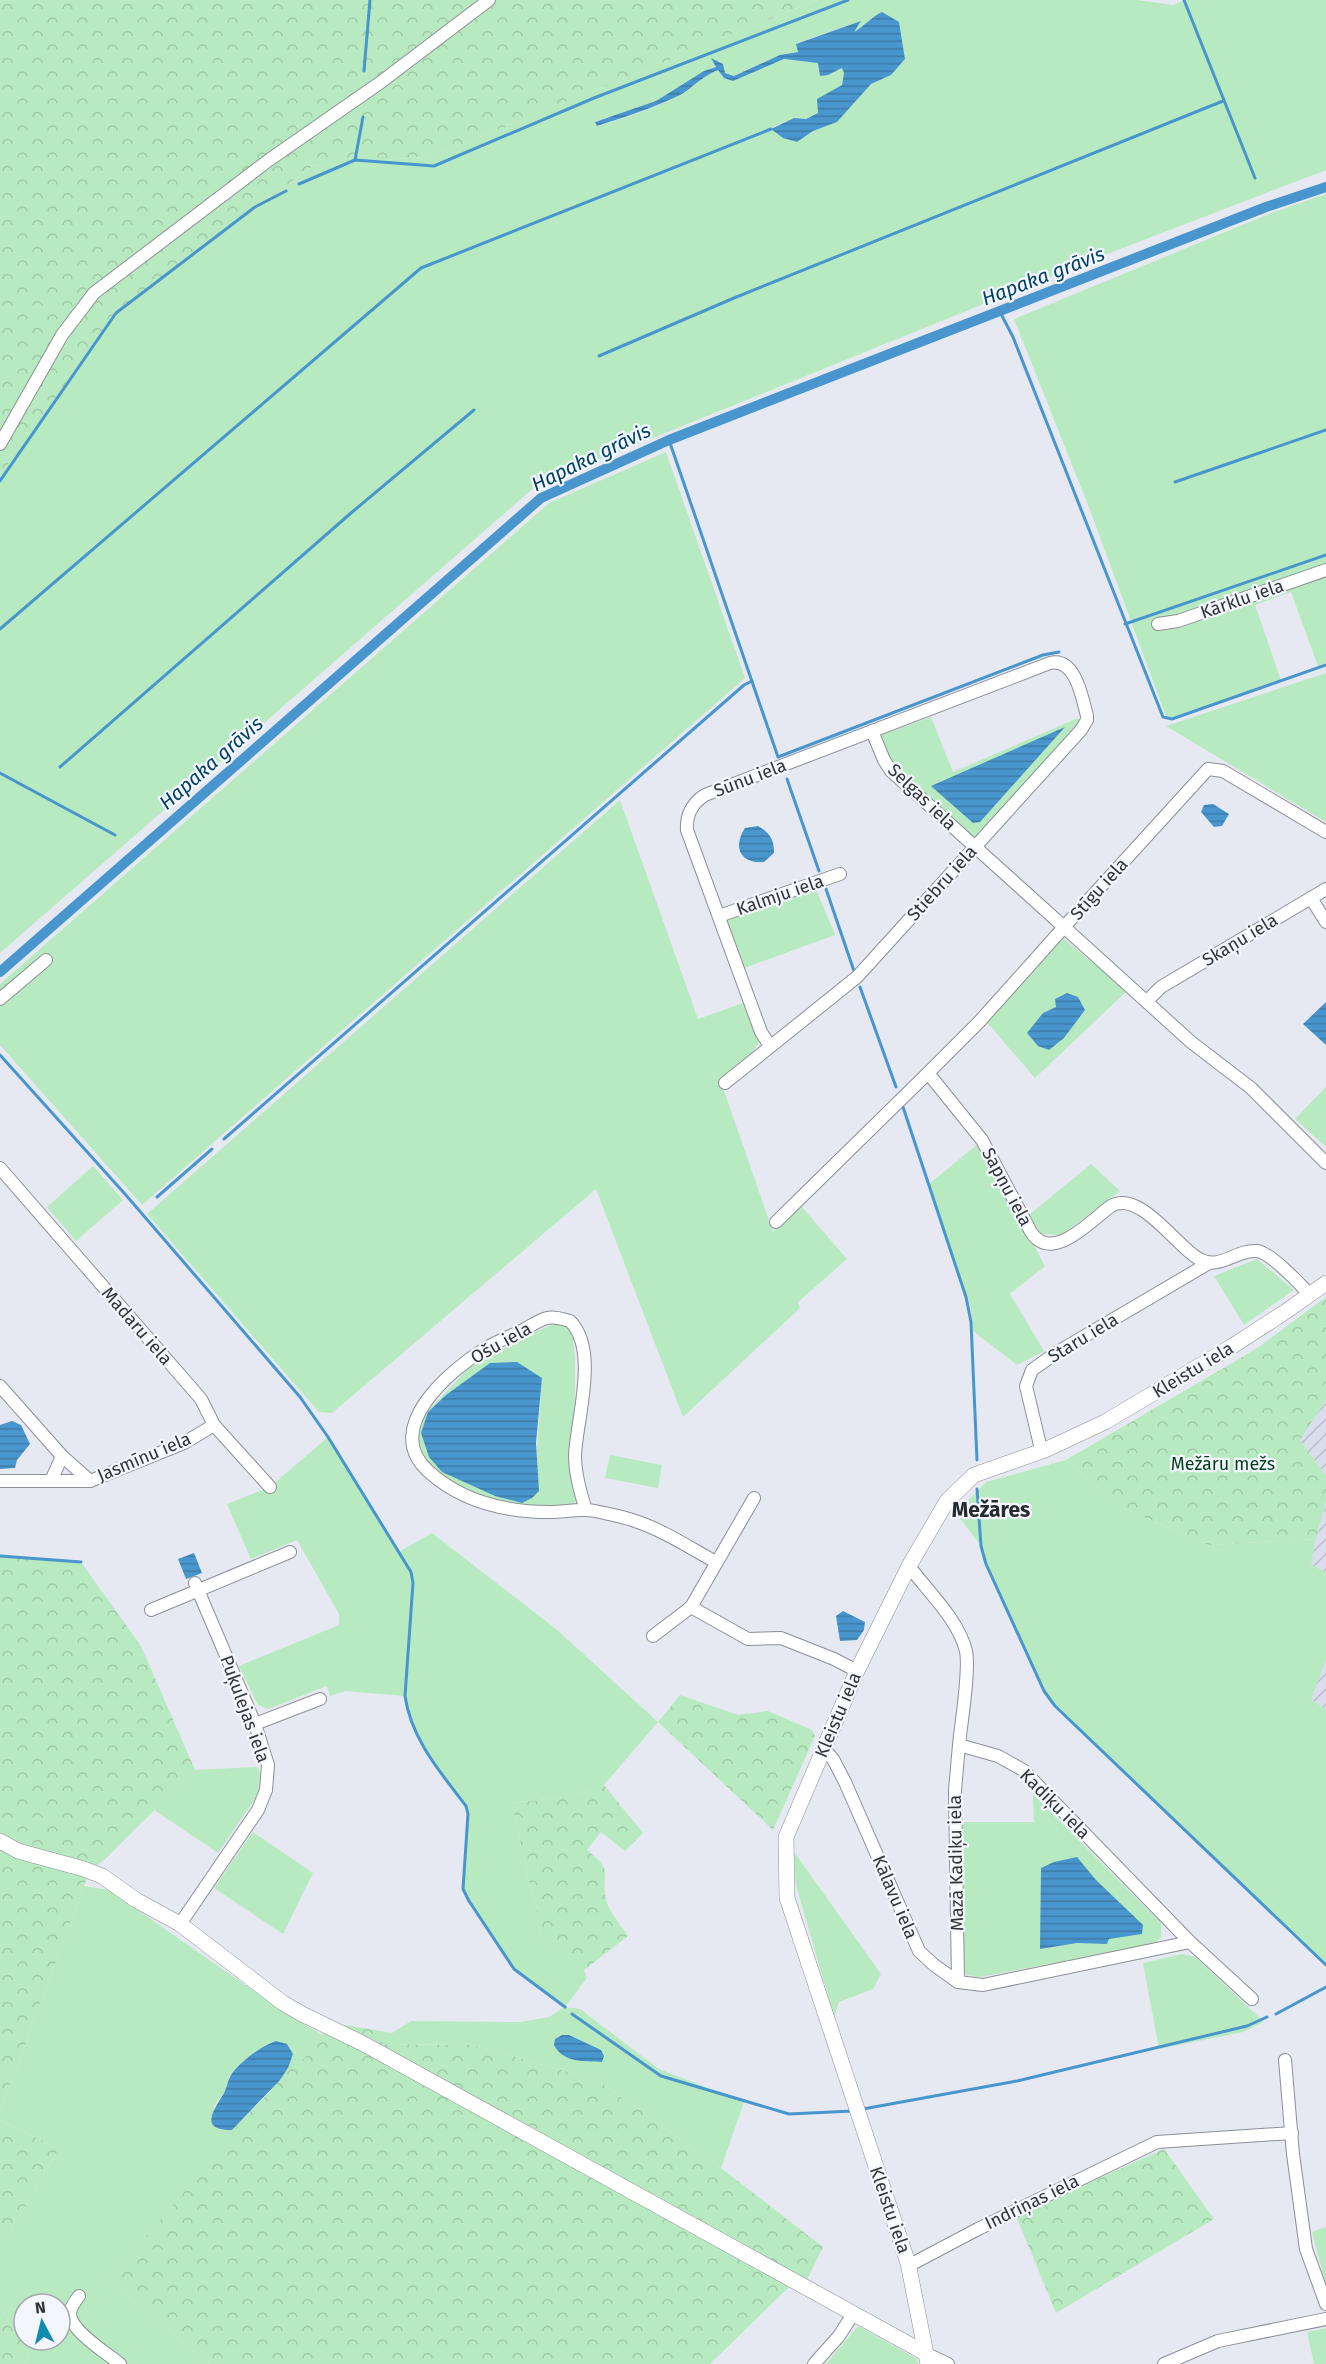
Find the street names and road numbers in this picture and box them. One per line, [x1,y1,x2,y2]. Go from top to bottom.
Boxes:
street label: Kārklu iela [1197,574,1287,624]
street label: Sūnu iela [711,754,789,802]
street label: Selgas iela [883,759,961,835]
street label: Stiebru iela [902,841,982,925]
street label: Stīgu iela [1066,854,1132,924]
street label: Kalmju iela [733,870,827,920]
street label: Skaņu iela [1198,909,1282,972]
street label: Sapņu iela [976,1144,1037,1231]
street label: Madaru iela [97,1282,177,1370]
street label: Staru iela [1044,1308,1122,1368]
street label: Ošu iela [467,1317,535,1369]
street label: Kleistu iela [1148,1337,1238,1403]
street label: Jasmīnu iela [94,1427,194,1487]
street label: Puķulejas iela [214,1652,275,1766]
street label: Kleistu iela [810,1669,866,1761]
street label: Kadiķu iela [1015,1764,1095,1844]
street label: Mazā Kadiķu iela [944,1795,969,1931]
street label: Kālavu iela [868,1852,922,1942]
street label: Kleistu iela [865,2164,915,2256]
street label: Indriņas iela [981,2170,1083,2235]

